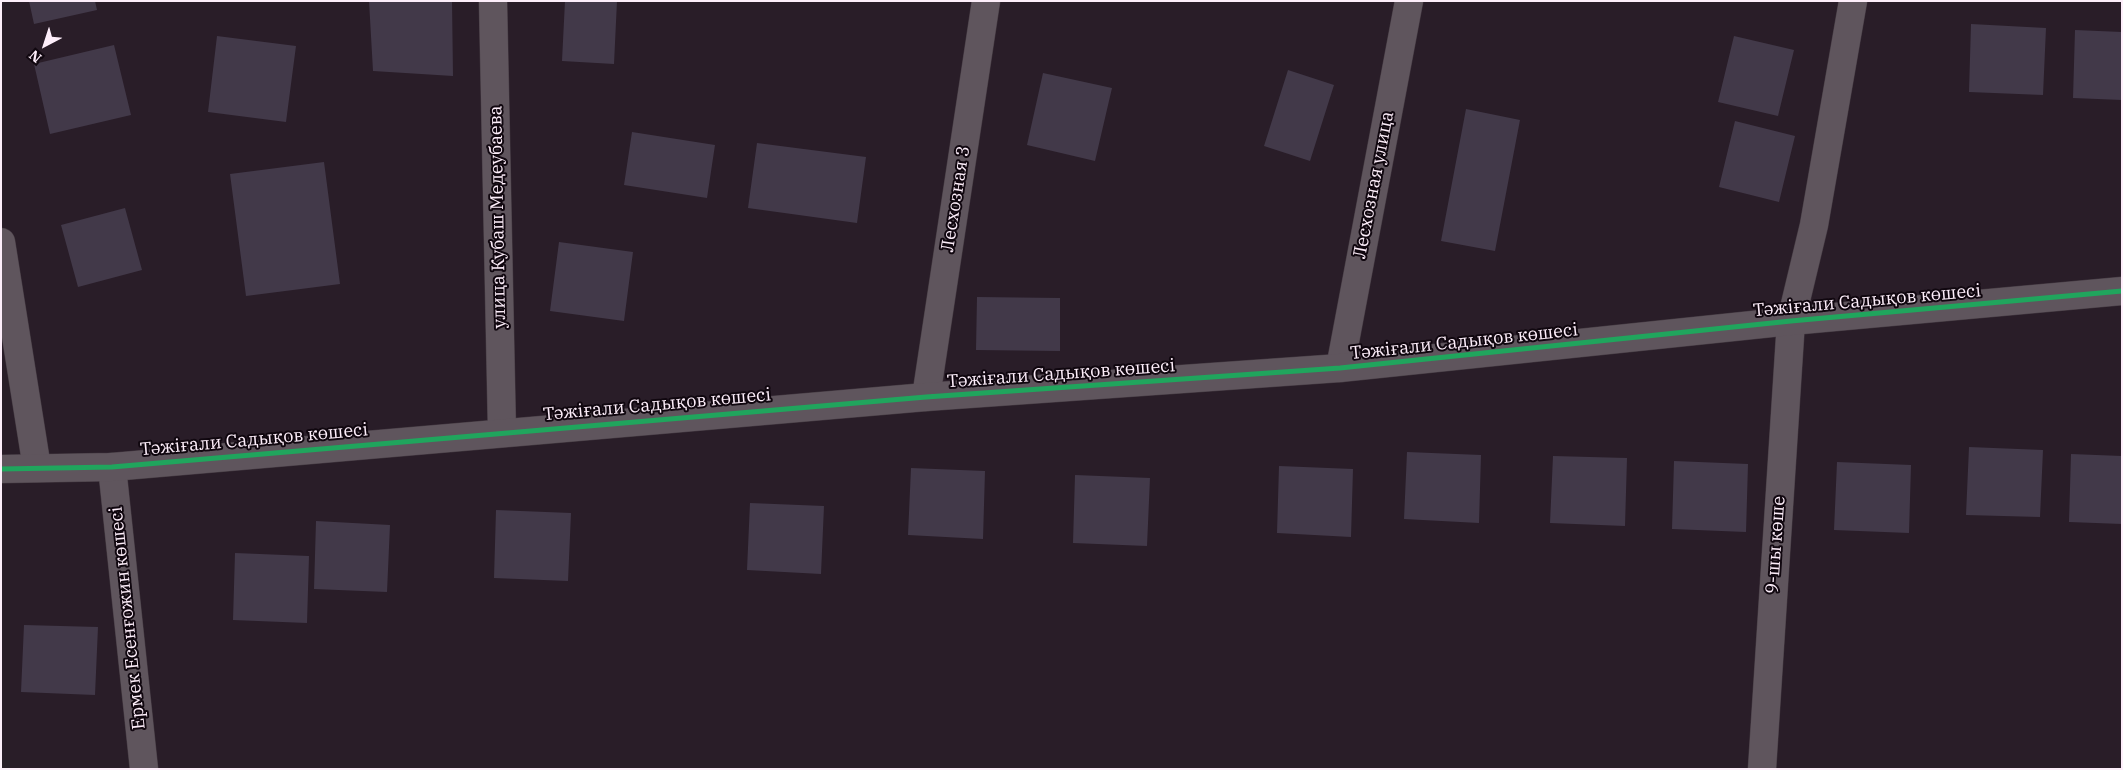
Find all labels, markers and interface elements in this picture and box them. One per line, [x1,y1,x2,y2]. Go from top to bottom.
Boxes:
north arrow [20,20,70,70]
text: N [25,46,45,67]
street label: улица Кубаш Медеубаева [485,105,511,329]
street label: Лесхозная улица [1349,109,1399,261]
street label: Лесхозная 3 [937,144,975,254]
street label: Тәжіғали Садықов көшесі [1752,280,1982,322]
street label: Тәжіғали Садықов көшесі [1349,319,1579,365]
street label: Тәжіғали Садықов көшесі [946,355,1176,393]
street label: Тәжіғали Садықов көшесі [542,384,772,426]
street label: Тәжіғали Садықов көшесі [139,419,369,461]
street label: 9-шы көше [1762,495,1790,595]
street label: Ермек Есенғожин көшесі [106,505,150,731]

